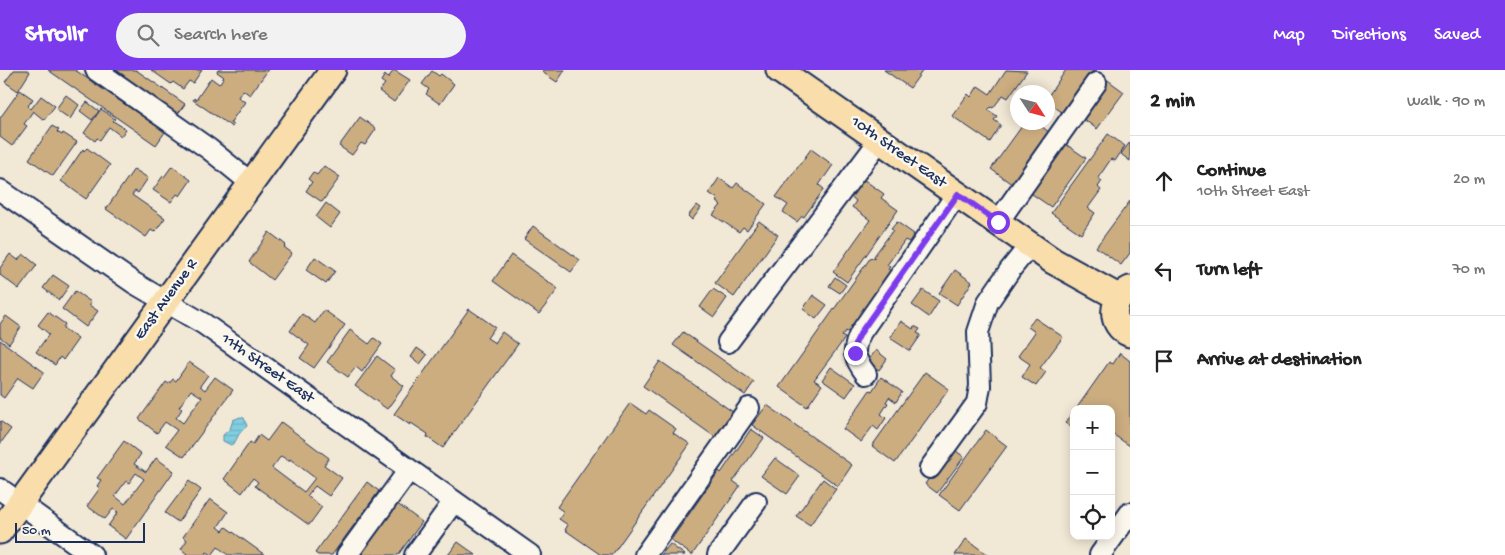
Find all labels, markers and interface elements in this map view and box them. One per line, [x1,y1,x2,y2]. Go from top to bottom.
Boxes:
search box [116,13,466,58]
text: Strollr [25,21,86,50]
icon: search [134,21,162,49]
text: Search here [174,24,268,47]
text: Map [1273,25,1305,46]
text: Directions [1333,25,1406,46]
text: Saved [1434,25,1480,46]
north arrow [1010,85,1055,130]
text: 2 min [1150,90,1195,115]
text: Walk · 90 m [1407,93,1485,112]
street label: 10th Street East [846,112,951,194]
text: Continue [1197,160,1266,183]
icon: ahead [1150,167,1178,195]
text: 20 m [1453,171,1485,190]
text: 10th Street East [1197,183,1309,202]
route start [987,211,1010,234]
street label: East Avenue R [131,255,203,344]
icon: left [1150,257,1178,285]
text: Turn left [1197,259,1261,282]
text: 70 m [1452,261,1485,280]
street label: 11th Street East [216,329,319,409]
route end [844,342,867,365]
icon: arrive [1150,347,1178,375]
text: Arrive at destination [1197,349,1361,372]
map controls [1070,405,1115,540]
button: + [1070,405,1115,450]
button: − [1070,450,1115,495]
button: locate [1070,495,1115,540]
scale bar [15,520,145,543]
text: 50 m [22,523,51,540]

